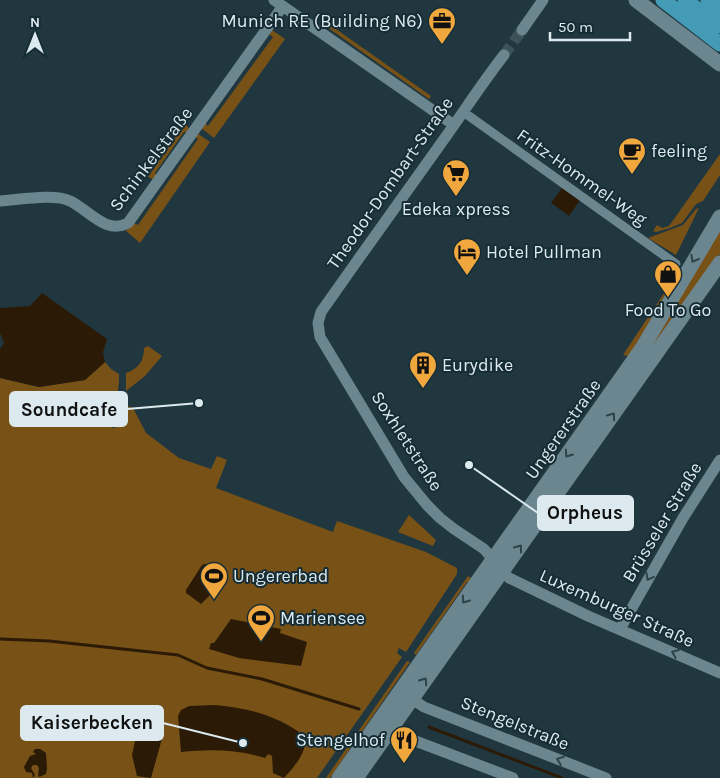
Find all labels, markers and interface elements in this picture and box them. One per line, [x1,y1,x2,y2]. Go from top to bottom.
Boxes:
office icon: Munich RE (Building N6) [427,6,457,45]
north arrow [10,10,60,60]
place label: Munich RE (Building N6) [222,10,423,32]
scale bar [550,10,630,42]
text: N [30,14,40,31]
text: 50 m [558,18,593,36]
street label: Theodor-Dombart-Straße [322,93,458,273]
street label: Schinkelstraße [105,103,197,215]
street label: Fritz-Hommel-Weg [513,124,651,230]
cafe icon: feeling [617,136,647,175]
place label: feeling [651,140,707,162]
supermarket icon: Edeka xpress [441,158,471,197]
place label: Edeka xpress [402,198,510,220]
hotel icon: Hotel Pullman [452,237,482,276]
place label: Hotel Pullman [486,241,602,263]
one-way arrow [691,253,701,262]
shop icon: Food To Go [653,259,683,298]
place label: Food To Go [625,299,711,321]
building icon: Eurydike [408,350,438,389]
place label: Eurydike [442,354,513,376]
street label: Ungererstraße [520,375,606,483]
street label: Soxhletstraße [367,387,447,495]
callout: Soundcafe [10,392,127,426]
text: Soundcafe [21,399,117,421]
one-way arrow [606,412,615,421]
one-way arrow [565,448,574,458]
street label: Brüsseler Straße [618,458,706,586]
callout: Orpheus [538,496,633,530]
text: Orpheus [547,502,623,524]
one-way arrow [513,545,522,554]
sports icon: Ungererbad [199,561,229,600]
street label: Luxemburger Straße [536,564,698,652]
place label: Ungererbad [233,565,329,587]
one-way arrow [645,571,655,580]
one-way arrow [463,594,471,603]
sports icon: Mariensee [246,603,276,642]
place label: Mariensee [280,607,365,629]
one-way arrow [671,649,680,660]
one-way arrow [419,678,427,687]
street label: Stengelstraße [458,691,572,755]
callout: Kaiserbecken [21,706,163,740]
text: Kaiserbecken [31,712,153,734]
restaurant icon: Stengelhof [389,725,419,764]
place label: Stengelhof [296,729,386,751]
one-way arrow [556,756,565,766]

